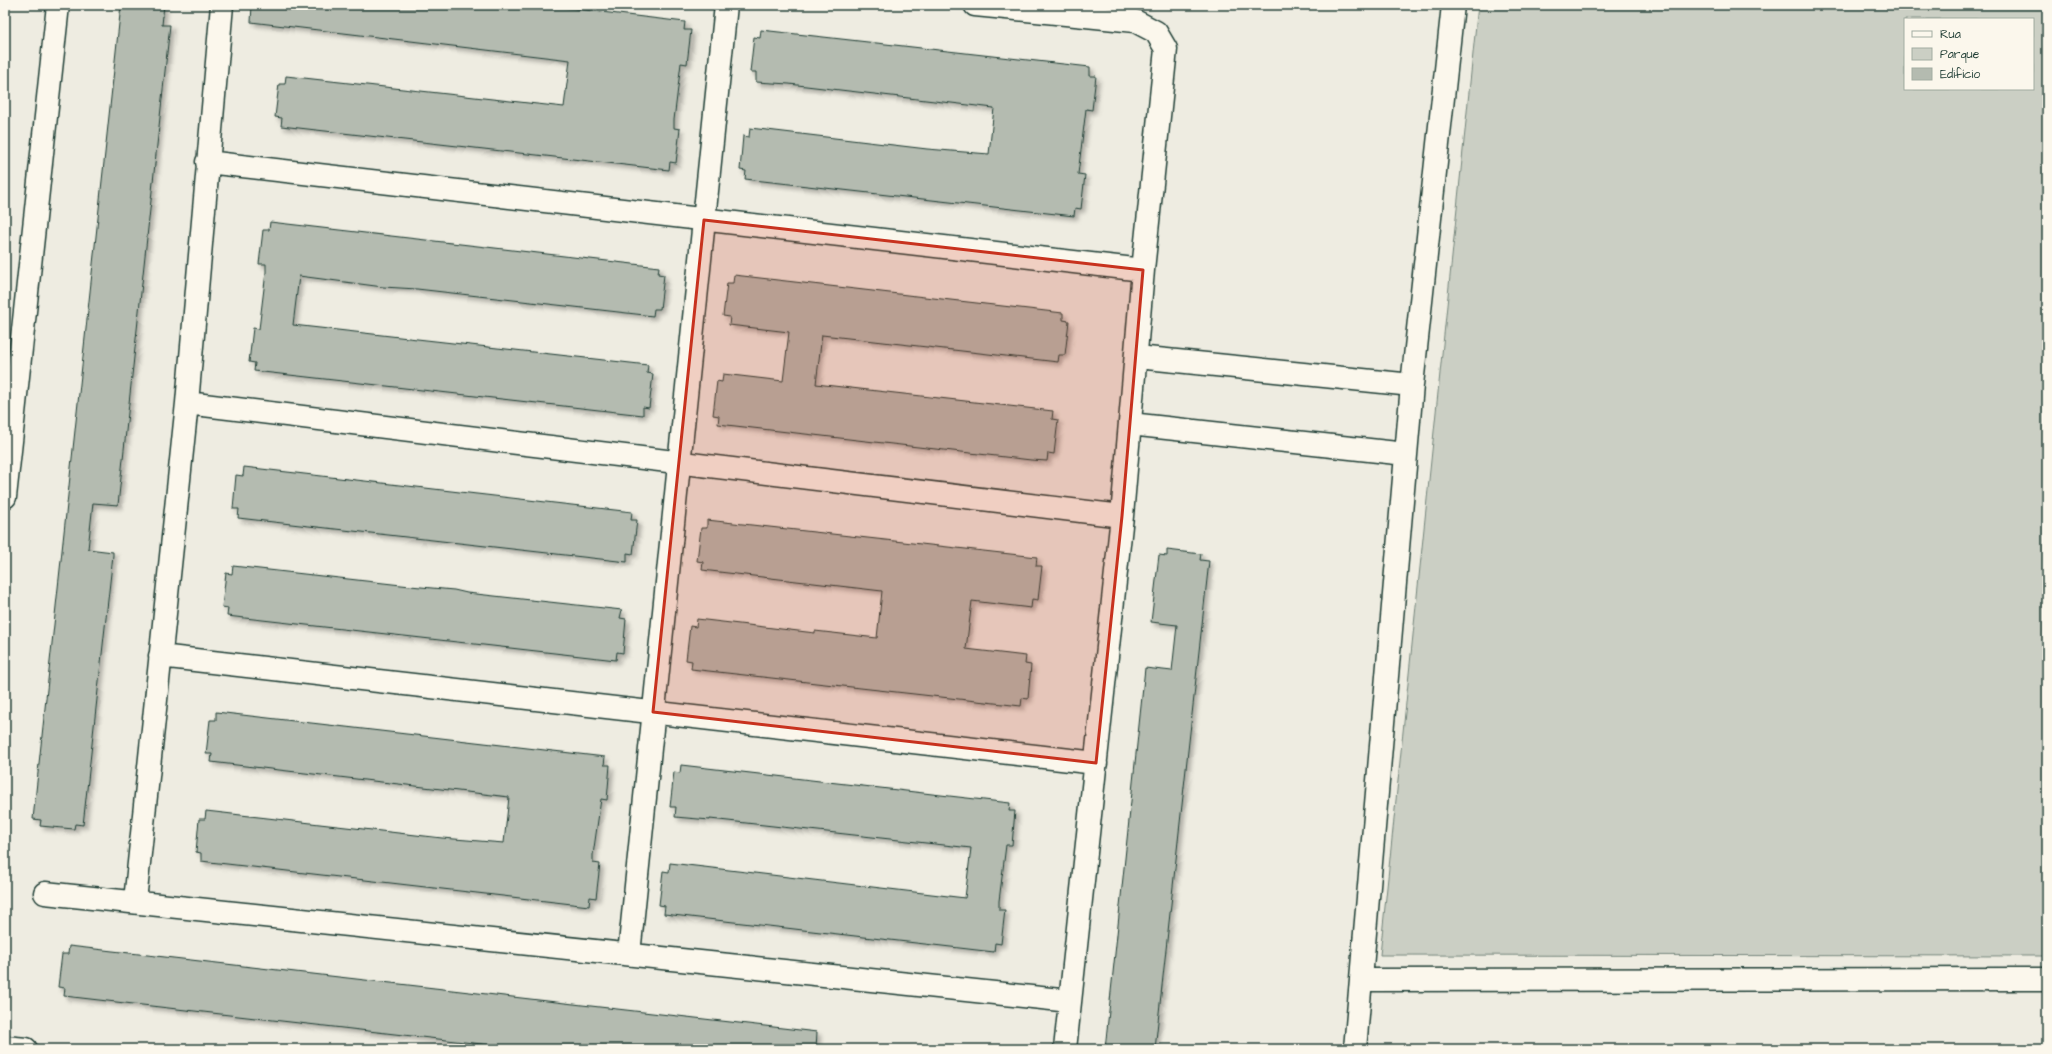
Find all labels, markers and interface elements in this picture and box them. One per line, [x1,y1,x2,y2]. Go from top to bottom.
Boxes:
legend [1904,18,2034,90]
text: Rua [1940,26,1961,43]
text: Parque [1940,46,1980,63]
text: Edifício [1940,66,1980,83]

